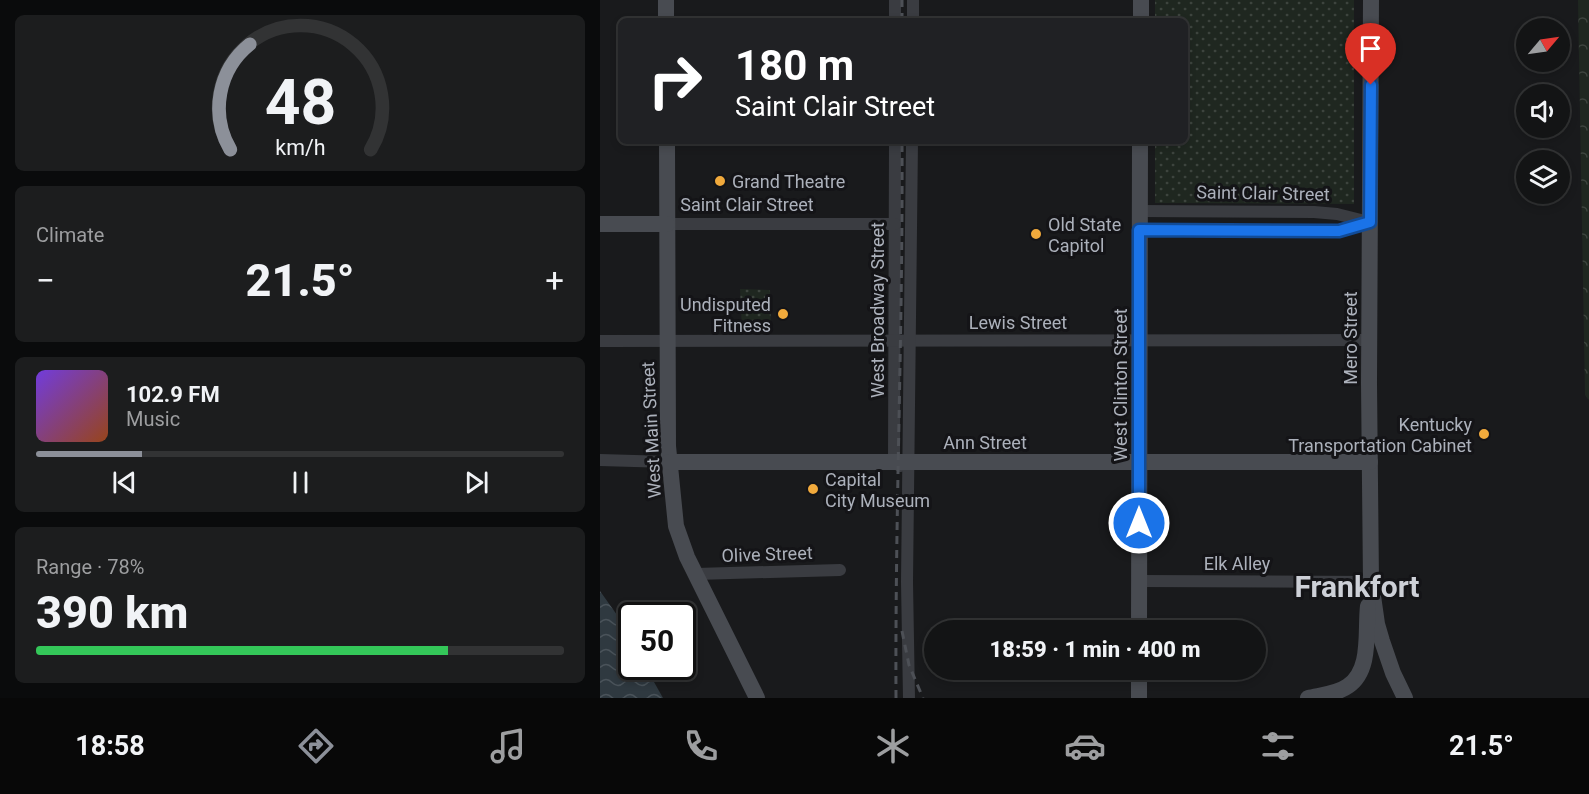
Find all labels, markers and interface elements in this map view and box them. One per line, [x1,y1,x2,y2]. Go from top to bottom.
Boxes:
north arrow [1516,18,1570,72]
map controls [1516,18,1570,204]
pin [1345,23,1396,85]
icon: arrive [1354,32,1387,65]
text: 180 m [735,41,854,90]
icon: right [636,42,714,120]
text: 48 [264,66,336,139]
button: sound [1516,84,1570,138]
text: Saint Clair Street [735,91,935,123]
text: km/h [275,135,325,160]
button: layers [1516,150,1570,204]
place label: Grand Theatre [732,171,845,192]
marker: Grand Theatre [713,174,727,188]
street label: Saint Clair Street [1196,181,1330,205]
street label: Saint Clair Street [680,194,814,215]
place label: Old State Capitol [1048,214,1121,256]
street label: West Broadway Street [867,222,888,398]
text: Climate [36,223,104,247]
marker: Old State Capitol [1029,227,1043,241]
text: 21.5° [246,254,355,307]
text: − [36,261,55,300]
text: + [545,261,564,300]
street label: Mero Street [1340,291,1361,385]
place label: Undisputed Fitness [680,294,771,336]
marker: Undisputed Fitness [776,307,790,321]
street label: West Clinton Street [1110,308,1131,462]
street label: Lewis Street [969,312,1067,333]
street label: West Main Street [637,361,665,499]
text: 102.9 FM [126,382,220,407]
text: Music [126,407,180,431]
place label: Kentucky Transportation Cabinet [1288,414,1472,456]
marker: Kentucky Transportation Cabinet [1477,427,1491,441]
street label: Ann Street [943,432,1027,453]
icon: previous [108,466,141,499]
icon: pause [284,466,317,499]
icon: next [460,466,493,499]
place label: Capital City Museum [825,469,930,511]
marker: Capital City Museum [806,482,820,496]
position arrow [1107,491,1171,555]
street label: Olive Street [721,542,813,566]
street label: Elk Alley [1204,553,1271,574]
text: Range · 78% [36,555,144,579]
district label: Frankfort [1294,569,1420,604]
text: 390 km [36,586,188,639]
speed limit sign: 50 [618,602,696,680]
text: 18:59 · 1 min · 400 m [990,637,1200,662]
icon: directions [295,725,337,767]
icon: music [487,725,529,767]
icon: phone [680,725,722,767]
icon: climate [872,725,914,767]
icon: car [1064,725,1106,767]
icon: filters [1257,725,1299,767]
text: 18:58 [75,730,145,762]
text: 21.5° [1449,730,1514,762]

